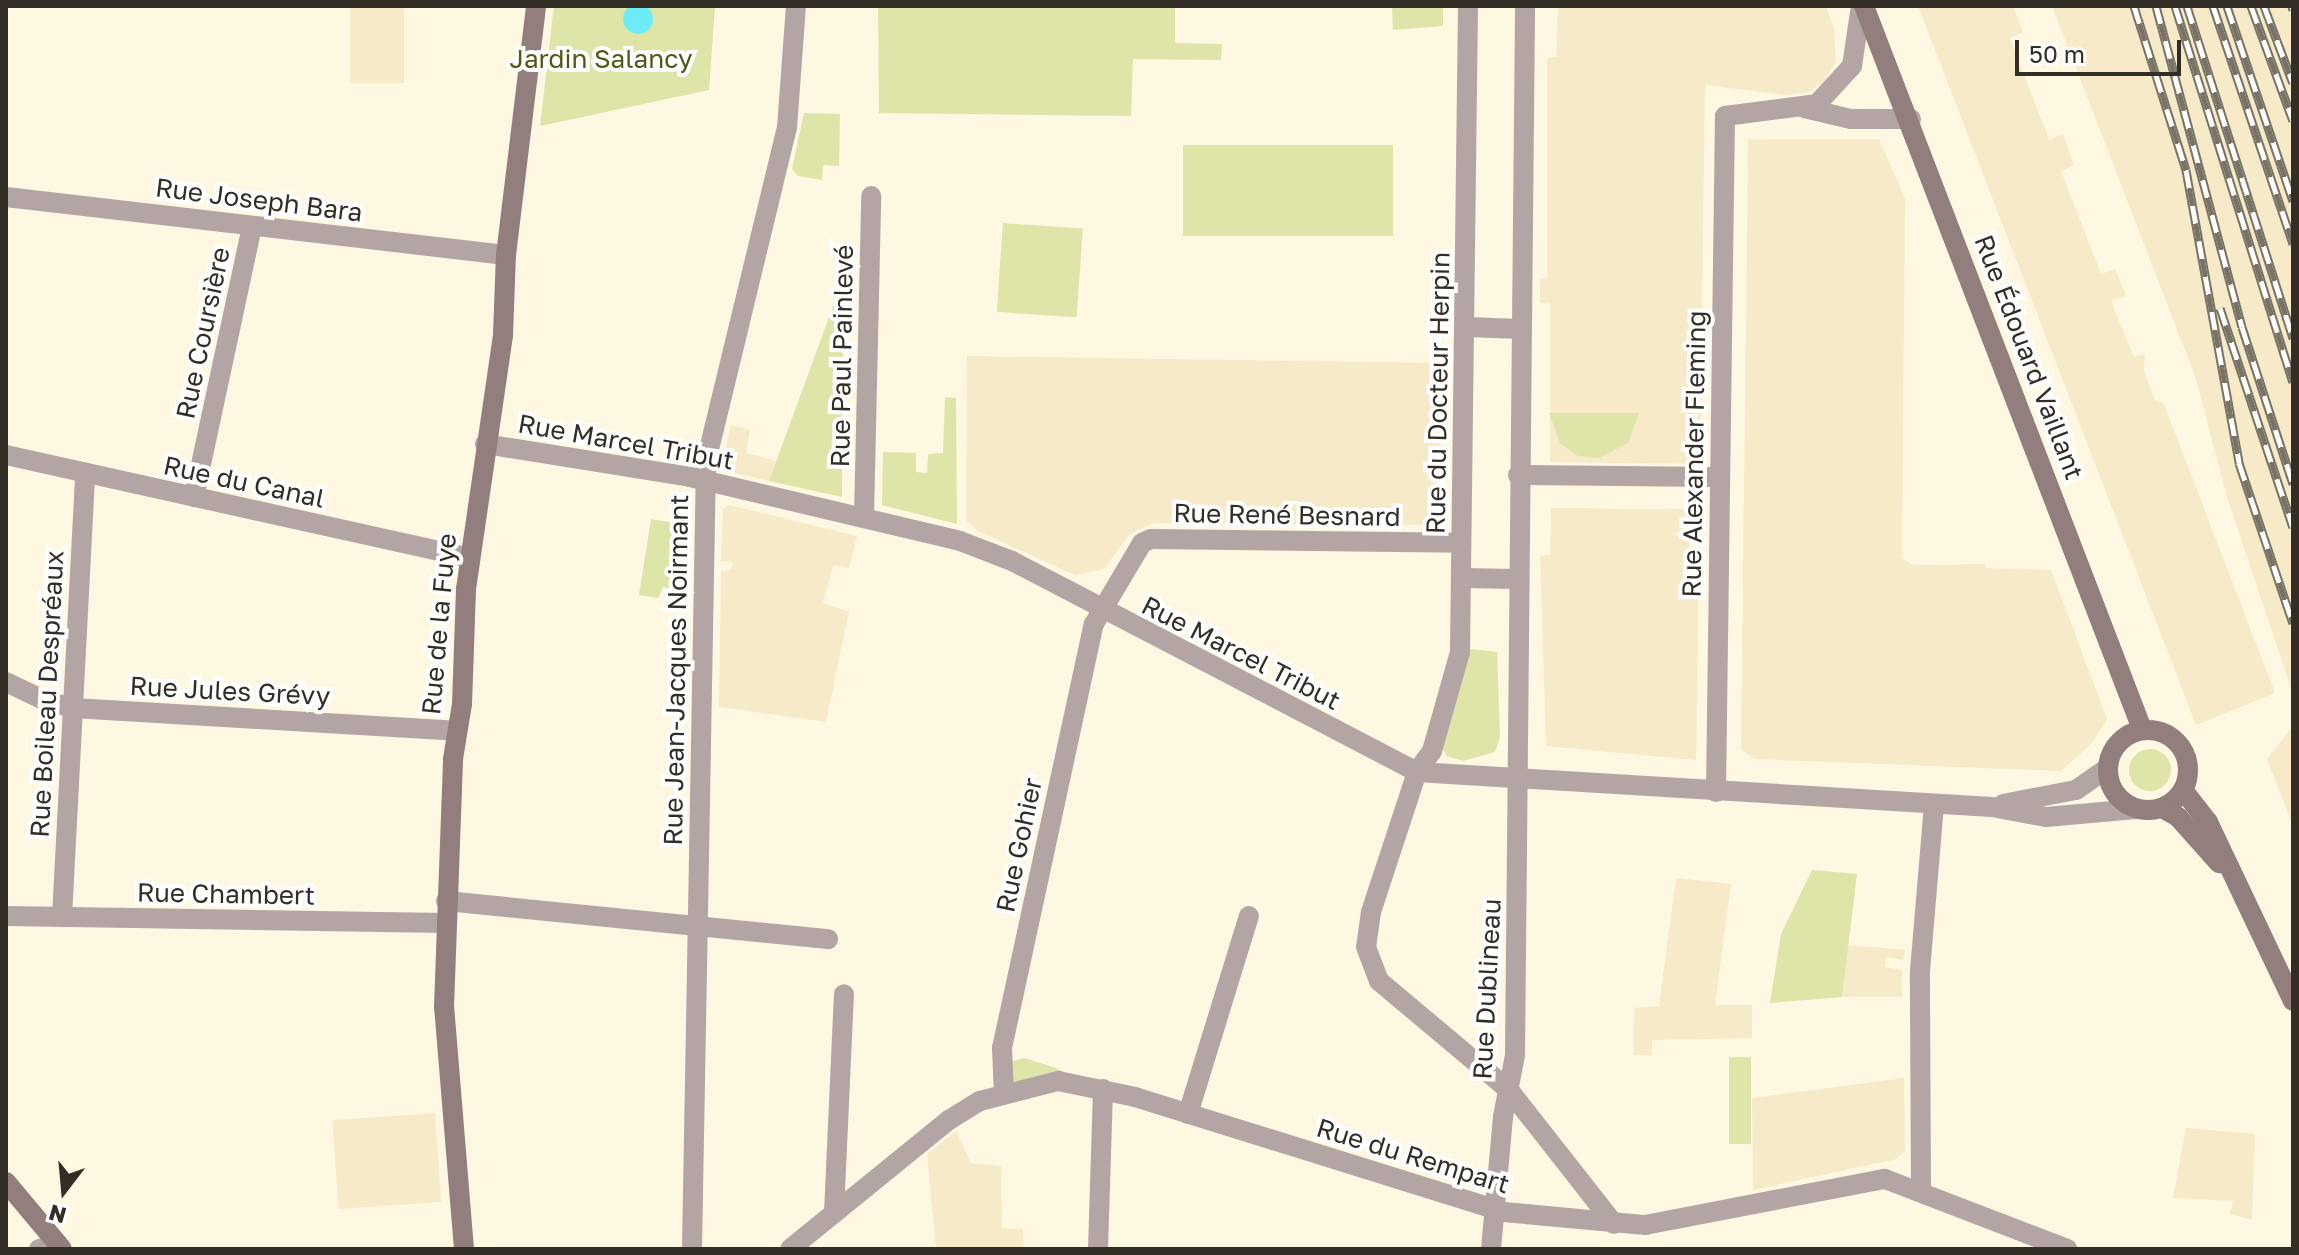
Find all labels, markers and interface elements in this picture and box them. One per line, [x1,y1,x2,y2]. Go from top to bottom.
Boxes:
scale bar [2019,24,2185,74]
text: 50 m [2029,39,2085,68]
park label: Jardin Salancy [510,43,692,75]
street label: Rue Joseph Bara [154,172,364,228]
street label: Rue Édouard Vaillant [1968,230,2090,484]
street label: Rue Coursière [170,244,236,422]
street label: Rue Paul Painlevé [824,244,860,468]
street label: Rue du Docteur Herpin [1420,252,1456,534]
street label: Rue Alexander Fleming [1676,310,1712,598]
street label: Rue Marcel Tribut [516,408,736,476]
street label: Rue du Canal [161,450,327,514]
street label: Rue Jean-Jacques Noirmant [657,494,695,846]
street label: Rue René Besnard [1173,497,1401,533]
street label: Rue de la Fuye [416,532,462,716]
street label: Rue Boileau Despréaux [24,550,70,838]
street label: Rue Marcel Tribut [1137,590,1345,716]
street label: Rue Jules Grévy [129,670,331,712]
street label: Rue Gohier [990,775,1048,915]
street label: Rue Chambert [137,877,315,911]
street label: Rue Dublineau [1467,898,1507,1080]
street label: Rue du Rempart [1313,1112,1513,1200]
north arrow [24,1151,104,1231]
text: N [45,1199,69,1230]

